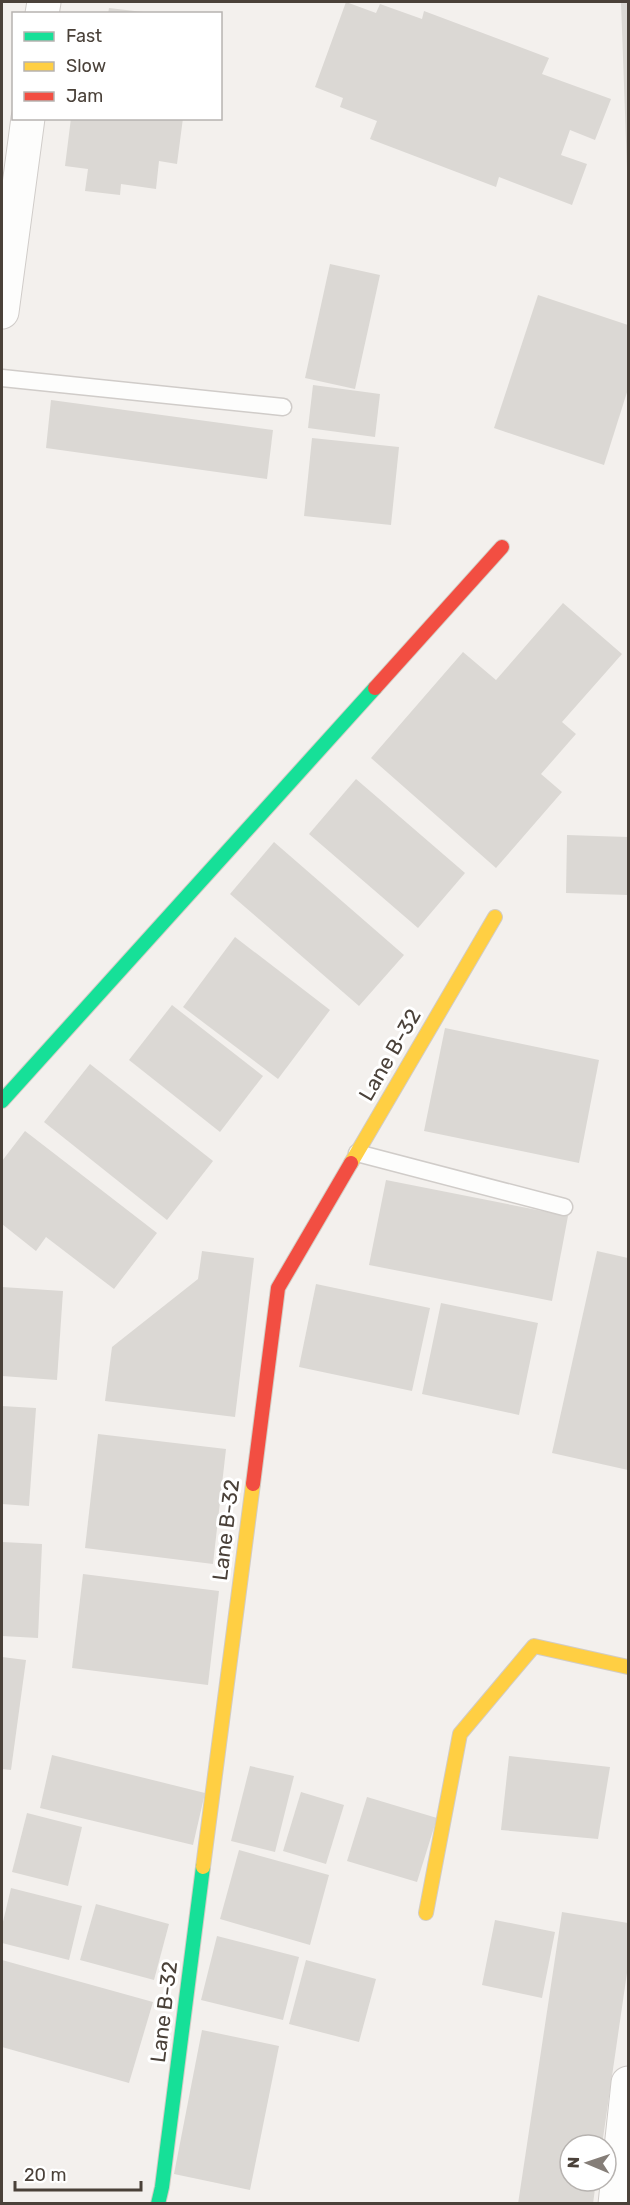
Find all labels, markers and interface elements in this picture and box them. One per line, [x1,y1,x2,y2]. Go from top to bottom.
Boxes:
legend [12,12,222,120]
text: Fast [66,25,102,47]
text: Slow [66,55,106,77]
text: Jam [66,85,103,107]
street label: Lane B-32 [353,1004,426,1105]
street label: Lane B-32 [207,1478,244,1582]
street label: Lane B-32 [145,1960,182,2064]
north arrow [558,2133,618,2193]
scale bar [15,2154,141,2192]
text: N [564,2156,583,2169]
text: 20 m [24,2164,66,2186]

